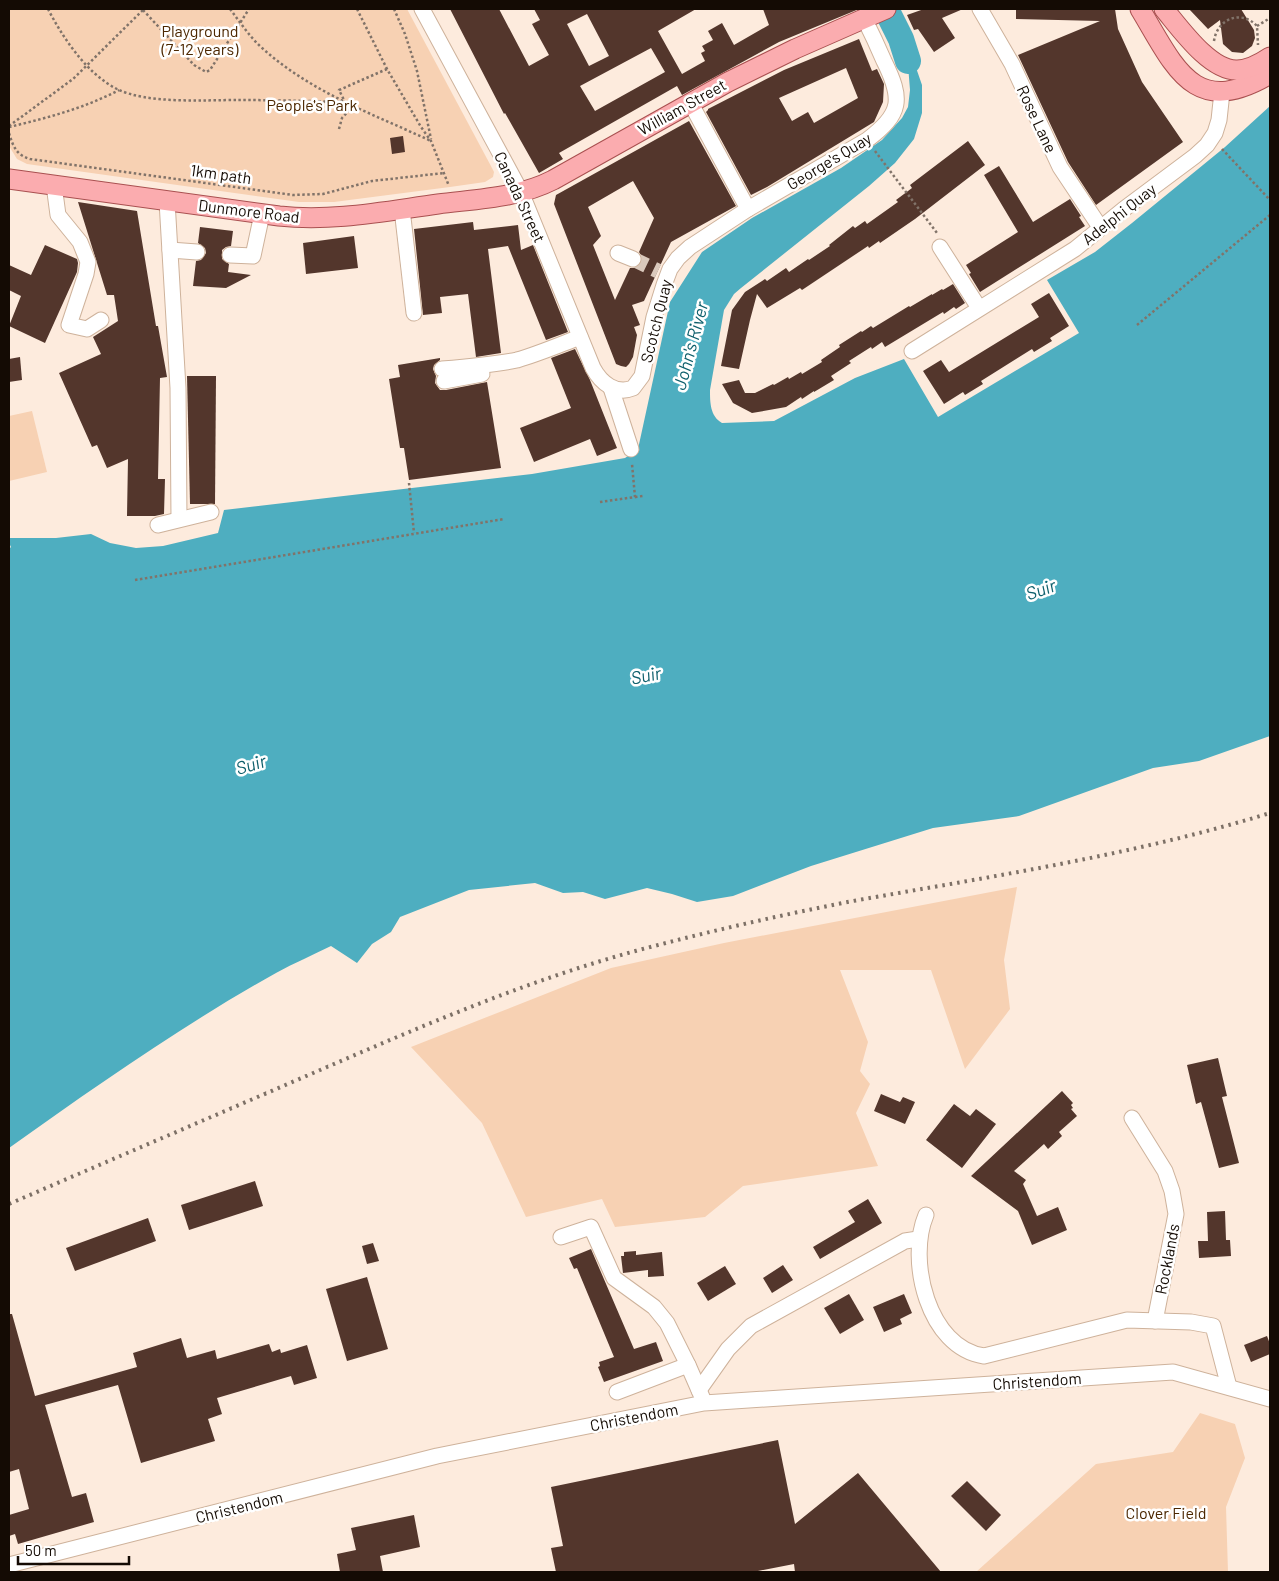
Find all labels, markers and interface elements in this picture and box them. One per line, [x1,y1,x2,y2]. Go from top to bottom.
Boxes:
park label: Playground (7-12 years) [161,21,239,58]
street label: William Street [634,75,729,139]
street label: Rose Lane [1014,82,1061,156]
park label: People's Park [266,95,358,114]
street label: George's Quay [783,128,875,193]
street label: Canada Street [491,148,550,245]
street label: 1km path [189,160,253,187]
street label: Adelphi Quay [1078,179,1160,248]
street label: Dunmore Road [198,195,301,226]
street label: Scotch Quay [636,277,675,365]
water label: John's River [668,299,713,392]
water label: Suir [1023,573,1059,604]
water label: Suir [629,661,663,689]
water label: Suir [233,749,269,779]
street label: Rocklands [1150,1222,1183,1296]
street label: Christendom [992,1368,1082,1393]
street label: Christendom [588,1399,680,1434]
street label: Christendom [193,1487,284,1527]
park label: Clover Field [1126,1503,1206,1522]
scale bar [18,1534,129,1566]
text: 50 m [25,1541,57,1559]

